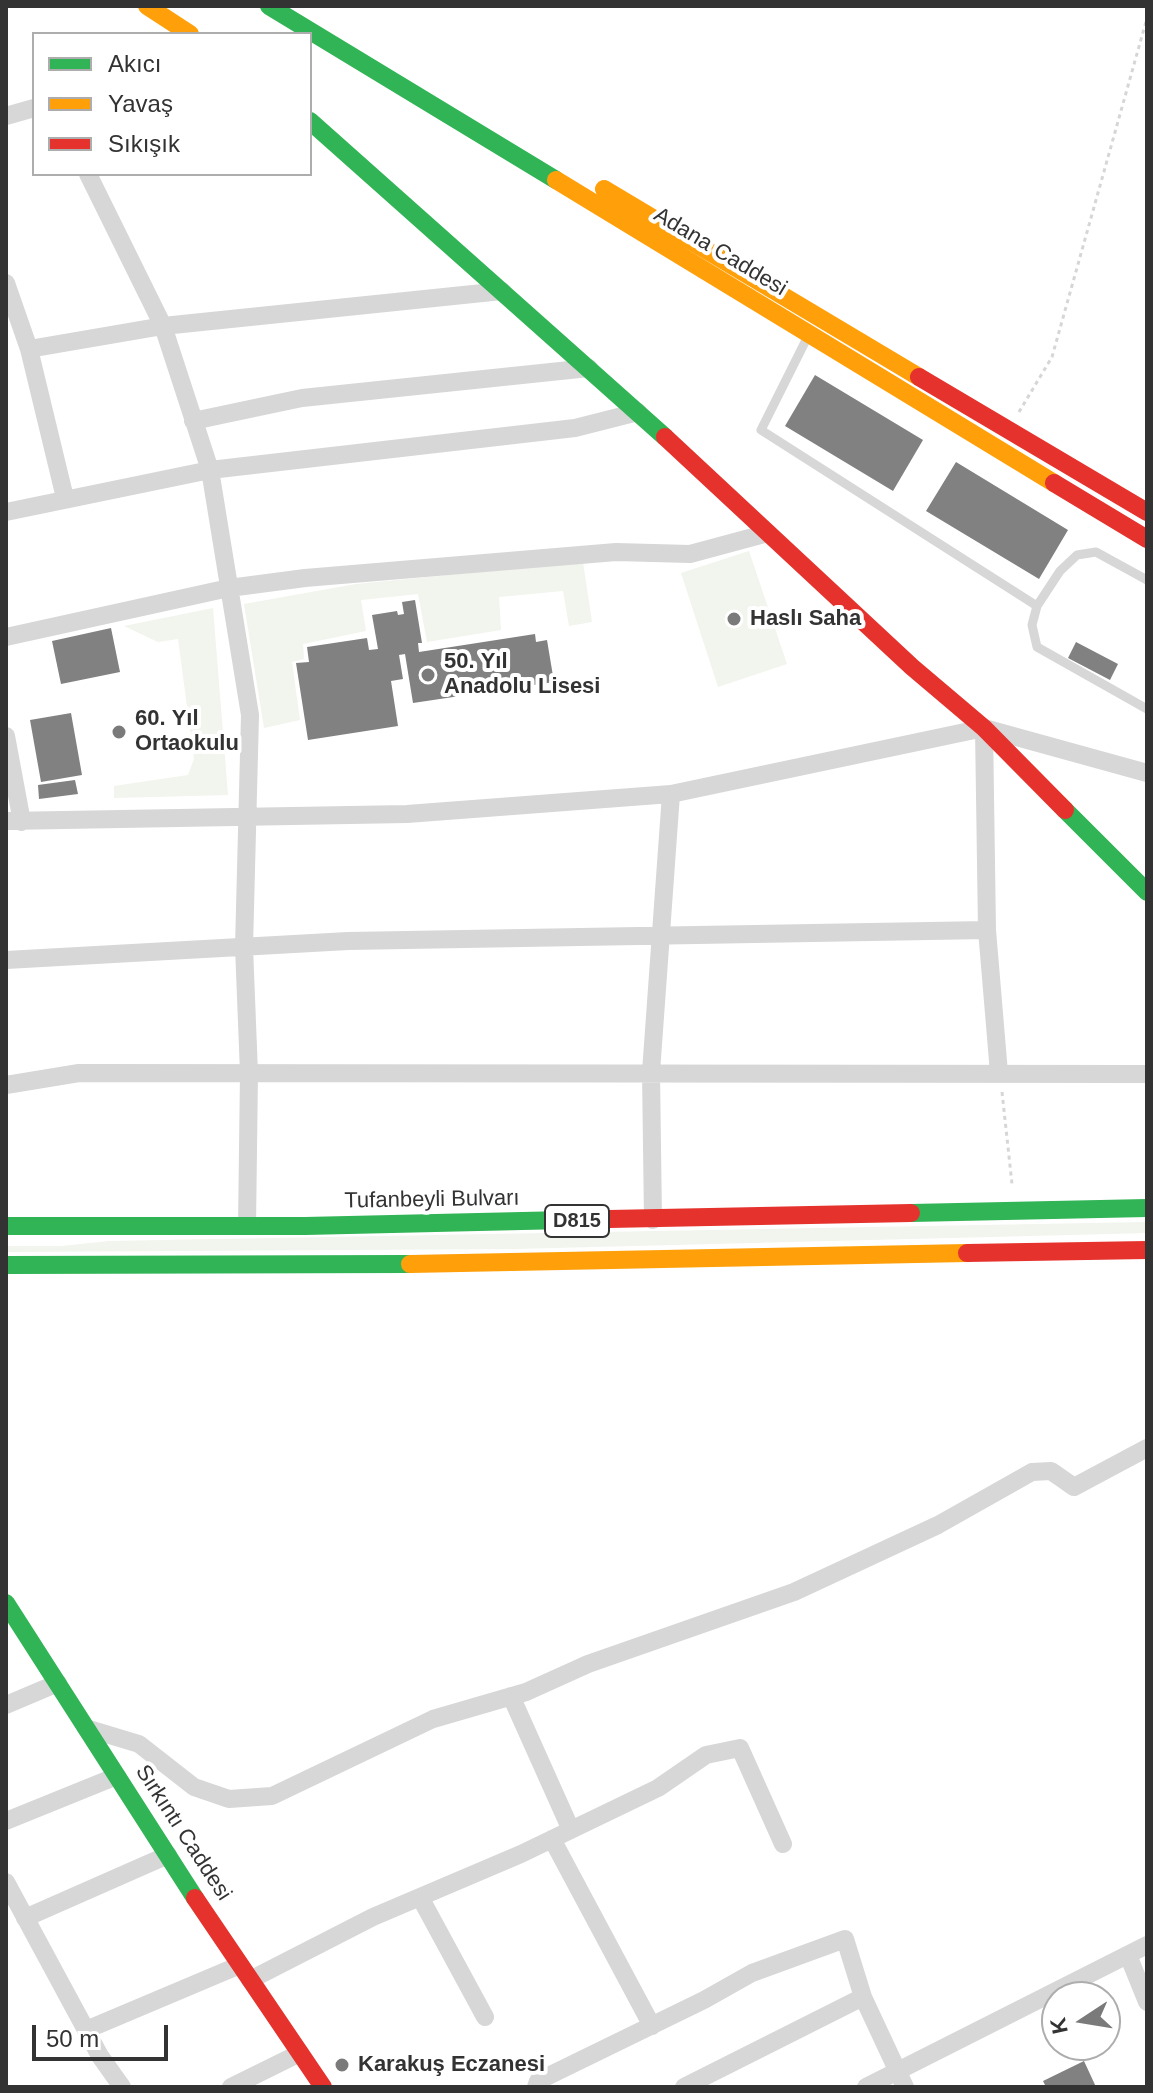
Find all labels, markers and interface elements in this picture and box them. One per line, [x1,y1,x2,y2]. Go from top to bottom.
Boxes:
legend [32,32,312,176]
text: Akıcı [108,50,161,77]
text: Yavaş [108,90,173,117]
text: Sıkışık [108,130,180,157]
street label: Adana Caddesi [649,202,791,302]
place label: Haslı Saha [750,606,861,632]
marker: Haslı Saha [725,610,743,628]
place label: 50. Yıl Anadolu Lisesi [444,649,600,700]
marker: 50. Yıl Anadolu Lisesi [419,666,437,684]
place label: 60. Yıl Ortaokulu [135,706,239,758]
marker: 60. Yıl Ortaokulu [110,723,128,741]
street label: Tufanbeyli Bulvarı [344,1185,520,1215]
road number: D815 [545,1205,609,1237]
street label: Sırkıntı Caddesi [129,1760,237,1906]
north arrow [1041,1981,1121,2061]
scale bar [36,2009,172,2059]
text: K [1045,2015,1073,2036]
text: 50 m [46,2025,99,2052]
place label: Karakuş Eczanesi [358,2052,545,2078]
marker: Karakuş Eczanesi [333,2056,351,2074]

